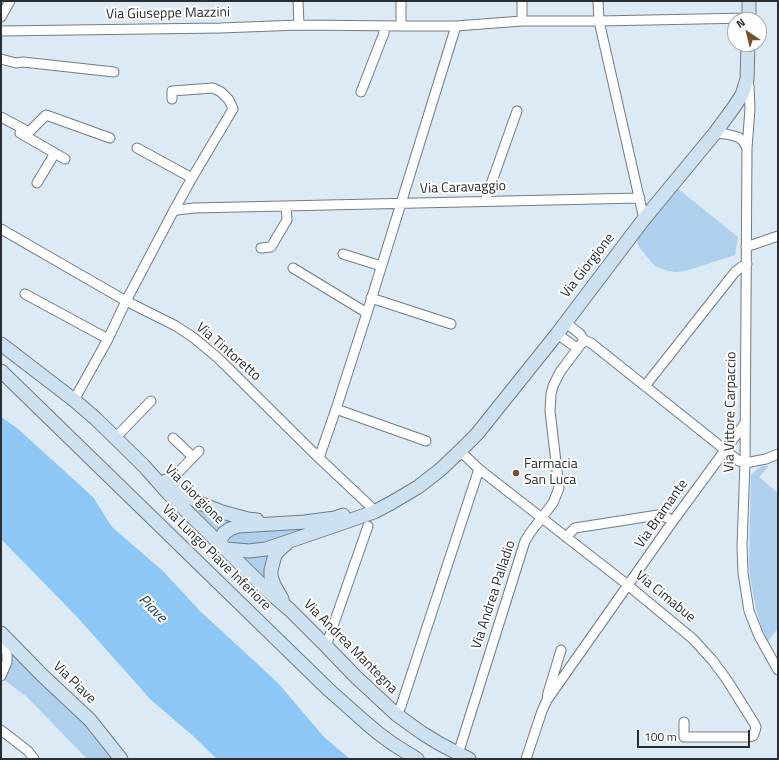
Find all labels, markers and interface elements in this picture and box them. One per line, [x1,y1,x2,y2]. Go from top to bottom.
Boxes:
street label: Via Giuseppe Mazzini [106,5,230,23]
north arrow [727,12,767,52]
text: N [733,14,748,32]
street label: Via Caravaggio [420,178,506,198]
street label: Via Giorgione [558,230,618,302]
street label: Via Tintoretto [192,319,264,385]
street label: Via Vittore Carpaccio [722,351,740,473]
place label: Farmacia San Luca [524,457,578,490]
street label: Via Giorgione [161,462,227,528]
marker: Farmacia San Luca [511,468,521,478]
street label: Via Bramante [632,476,692,552]
street label: Via Lungo Piave Inferiore [158,502,274,614]
street label: Via Andrea Palladio [469,539,519,651]
street label: Via Cimabue [632,568,698,626]
water label: Piave [134,591,170,627]
street label: Via Andrea Mantegna [299,596,401,698]
street label: Via Piave [49,658,99,708]
scale bar [639,722,752,748]
text: 100 m [644,727,677,746]

